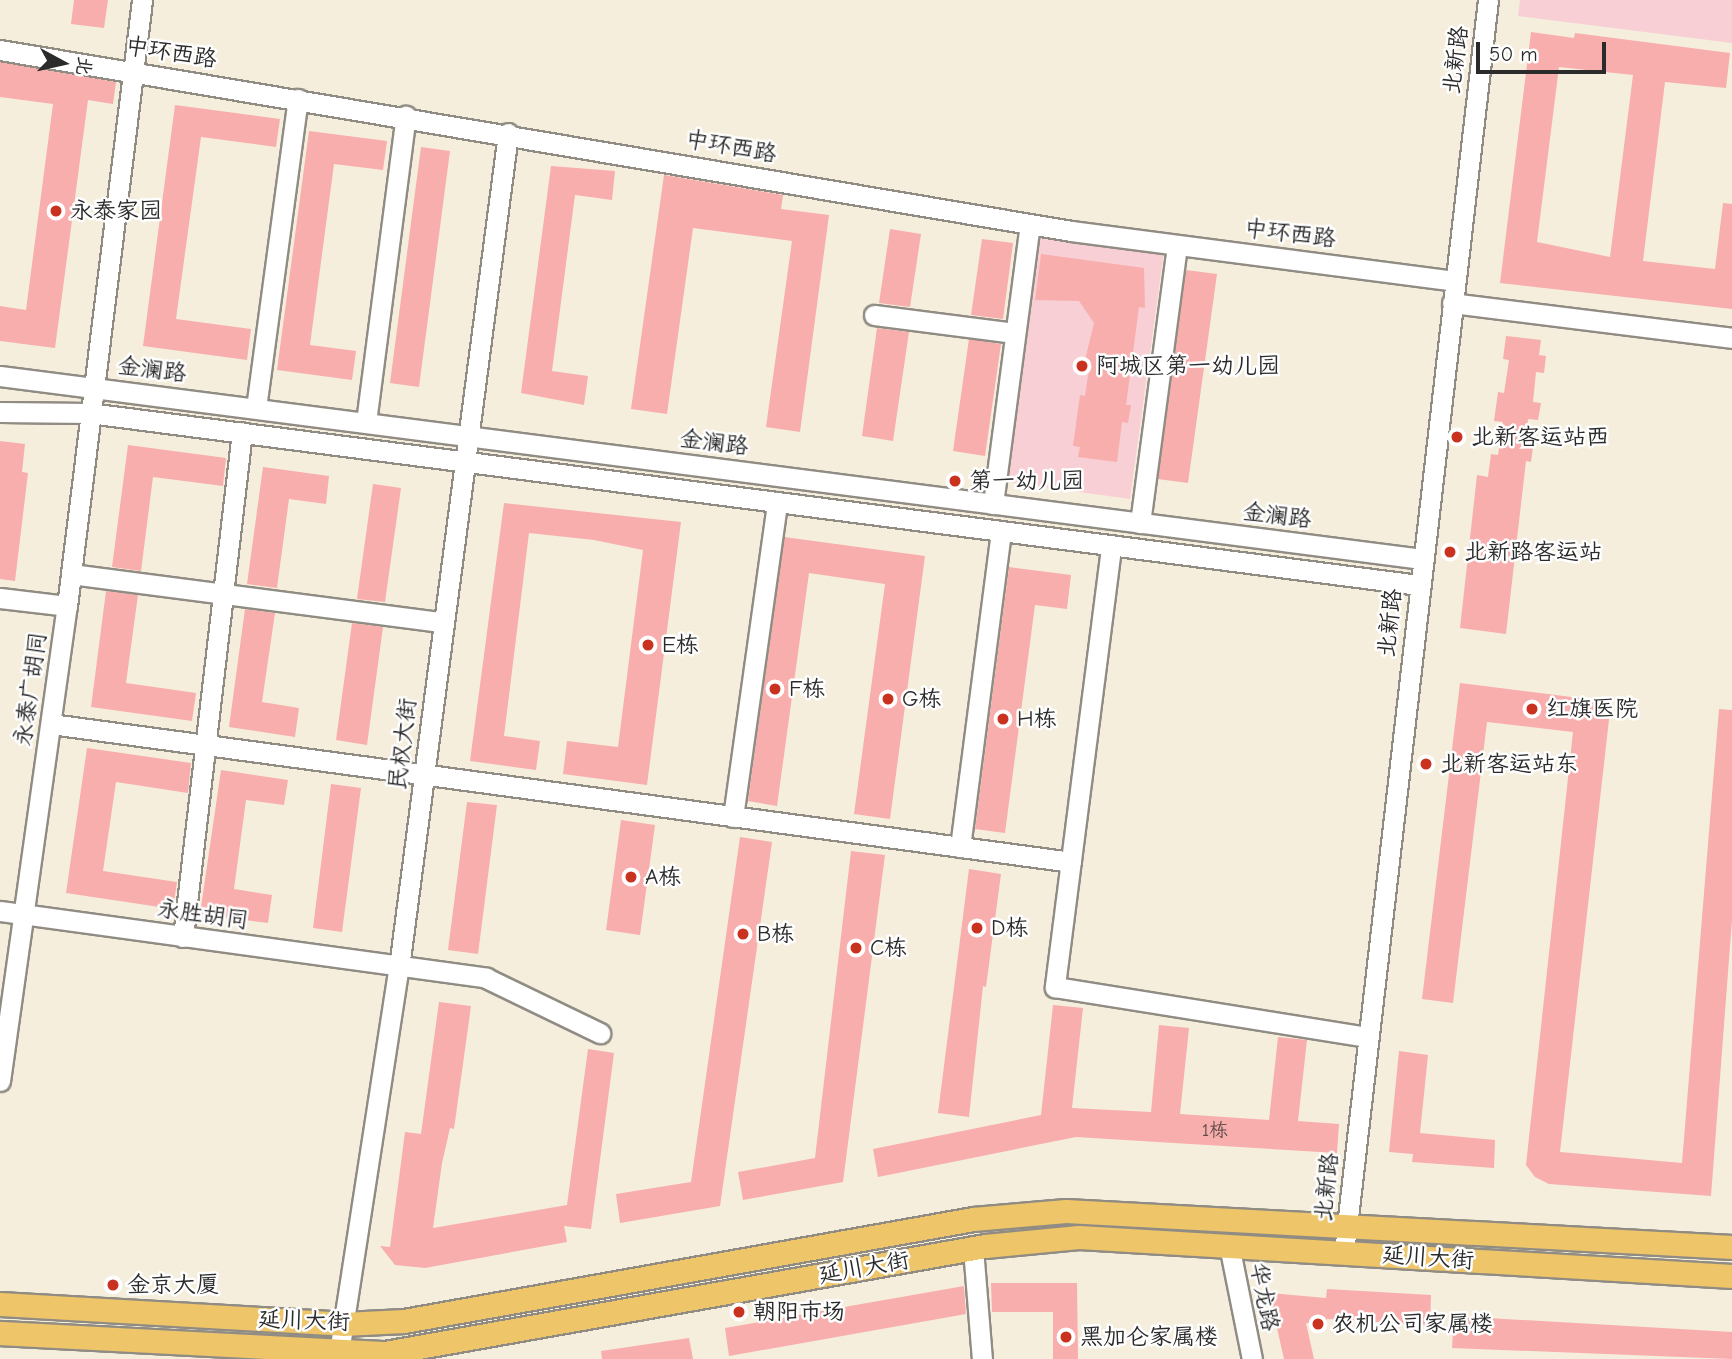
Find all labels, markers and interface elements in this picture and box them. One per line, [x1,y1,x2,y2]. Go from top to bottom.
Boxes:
street label: 北新路 [1438,24,1474,96]
north arrow [28,28,98,98]
scale bar [1480,28,1610,72]
street label: 中环西路 [123,32,219,74]
text: 50 m [1489,42,1538,66]
text: 北 [72,55,96,77]
street label: 中环西路 [683,125,779,169]
place label: 永泰家园 [70,197,162,225]
marker: 永泰家园 [48,203,64,219]
street label: 中环西路 [1243,215,1337,253]
street label: 金澜路 [116,352,188,388]
place label: 阿城区第一幼儿园 [1096,352,1280,380]
marker: 阿城区第一幼儿园 [1074,358,1090,374]
place label: 北新客运站西 [1471,423,1609,451]
street label: 金澜路 [678,425,750,461]
marker: 北新客运站西 [1449,429,1465,445]
place label: 第一幼儿园 [969,467,1084,495]
marker: 第一幼儿园 [947,473,963,489]
street label: 金澜路 [1241,498,1313,534]
place label: 北新路客运站 [1464,538,1602,566]
marker: 北新路客运站 [1442,544,1458,560]
street label: 北新路 [1373,587,1407,659]
street label: 永泰广胡同 [9,630,53,748]
place label: E栋 [662,631,699,659]
marker: E栋 [640,637,656,653]
place label: F栋 [789,675,825,703]
marker: F栋 [767,681,783,697]
place label: G栋 [902,685,941,713]
marker: G栋 [880,691,896,707]
place label: 红旗医院 [1546,695,1638,723]
street label: 民权大街 [384,697,422,791]
marker: 红旗医院 [1524,701,1540,717]
place label: H栋 [1017,705,1057,733]
marker: H栋 [995,711,1011,727]
place label: 北新客运站东 [1440,750,1578,778]
marker: 北新客运站东 [1418,756,1434,772]
place label: A栋 [645,863,681,891]
marker: A栋 [623,869,639,885]
street label: 永胜胡同 [156,895,250,935]
place label: D栋 [991,914,1028,942]
place label: B栋 [757,920,794,948]
marker: D栋 [969,920,985,936]
marker: B栋 [735,926,751,942]
place label: C栋 [870,934,907,962]
marker: C栋 [848,940,864,956]
house number: 1栋 [1202,1120,1228,1142]
street label: 北新路 [1310,1151,1344,1223]
street label: 延川大街 [1381,1241,1475,1275]
street label: 延川大街 [816,1246,912,1290]
street label: 华龙路 [1244,1261,1284,1333]
place label: 金京大厦 [127,1271,219,1299]
marker: 金京大厦 [105,1277,121,1293]
place label: 朝阳市场 [753,1298,845,1326]
marker: 朝阳市场 [731,1304,747,1320]
street label: 延川大街 [258,1306,350,1336]
place label: 农机公司家属楼 [1332,1310,1493,1338]
marker: 农机公司家属楼 [1310,1316,1326,1332]
place label: 黑加仑家属楼 [1080,1323,1218,1351]
marker: 黑加仑家属楼 [1058,1329,1074,1345]

